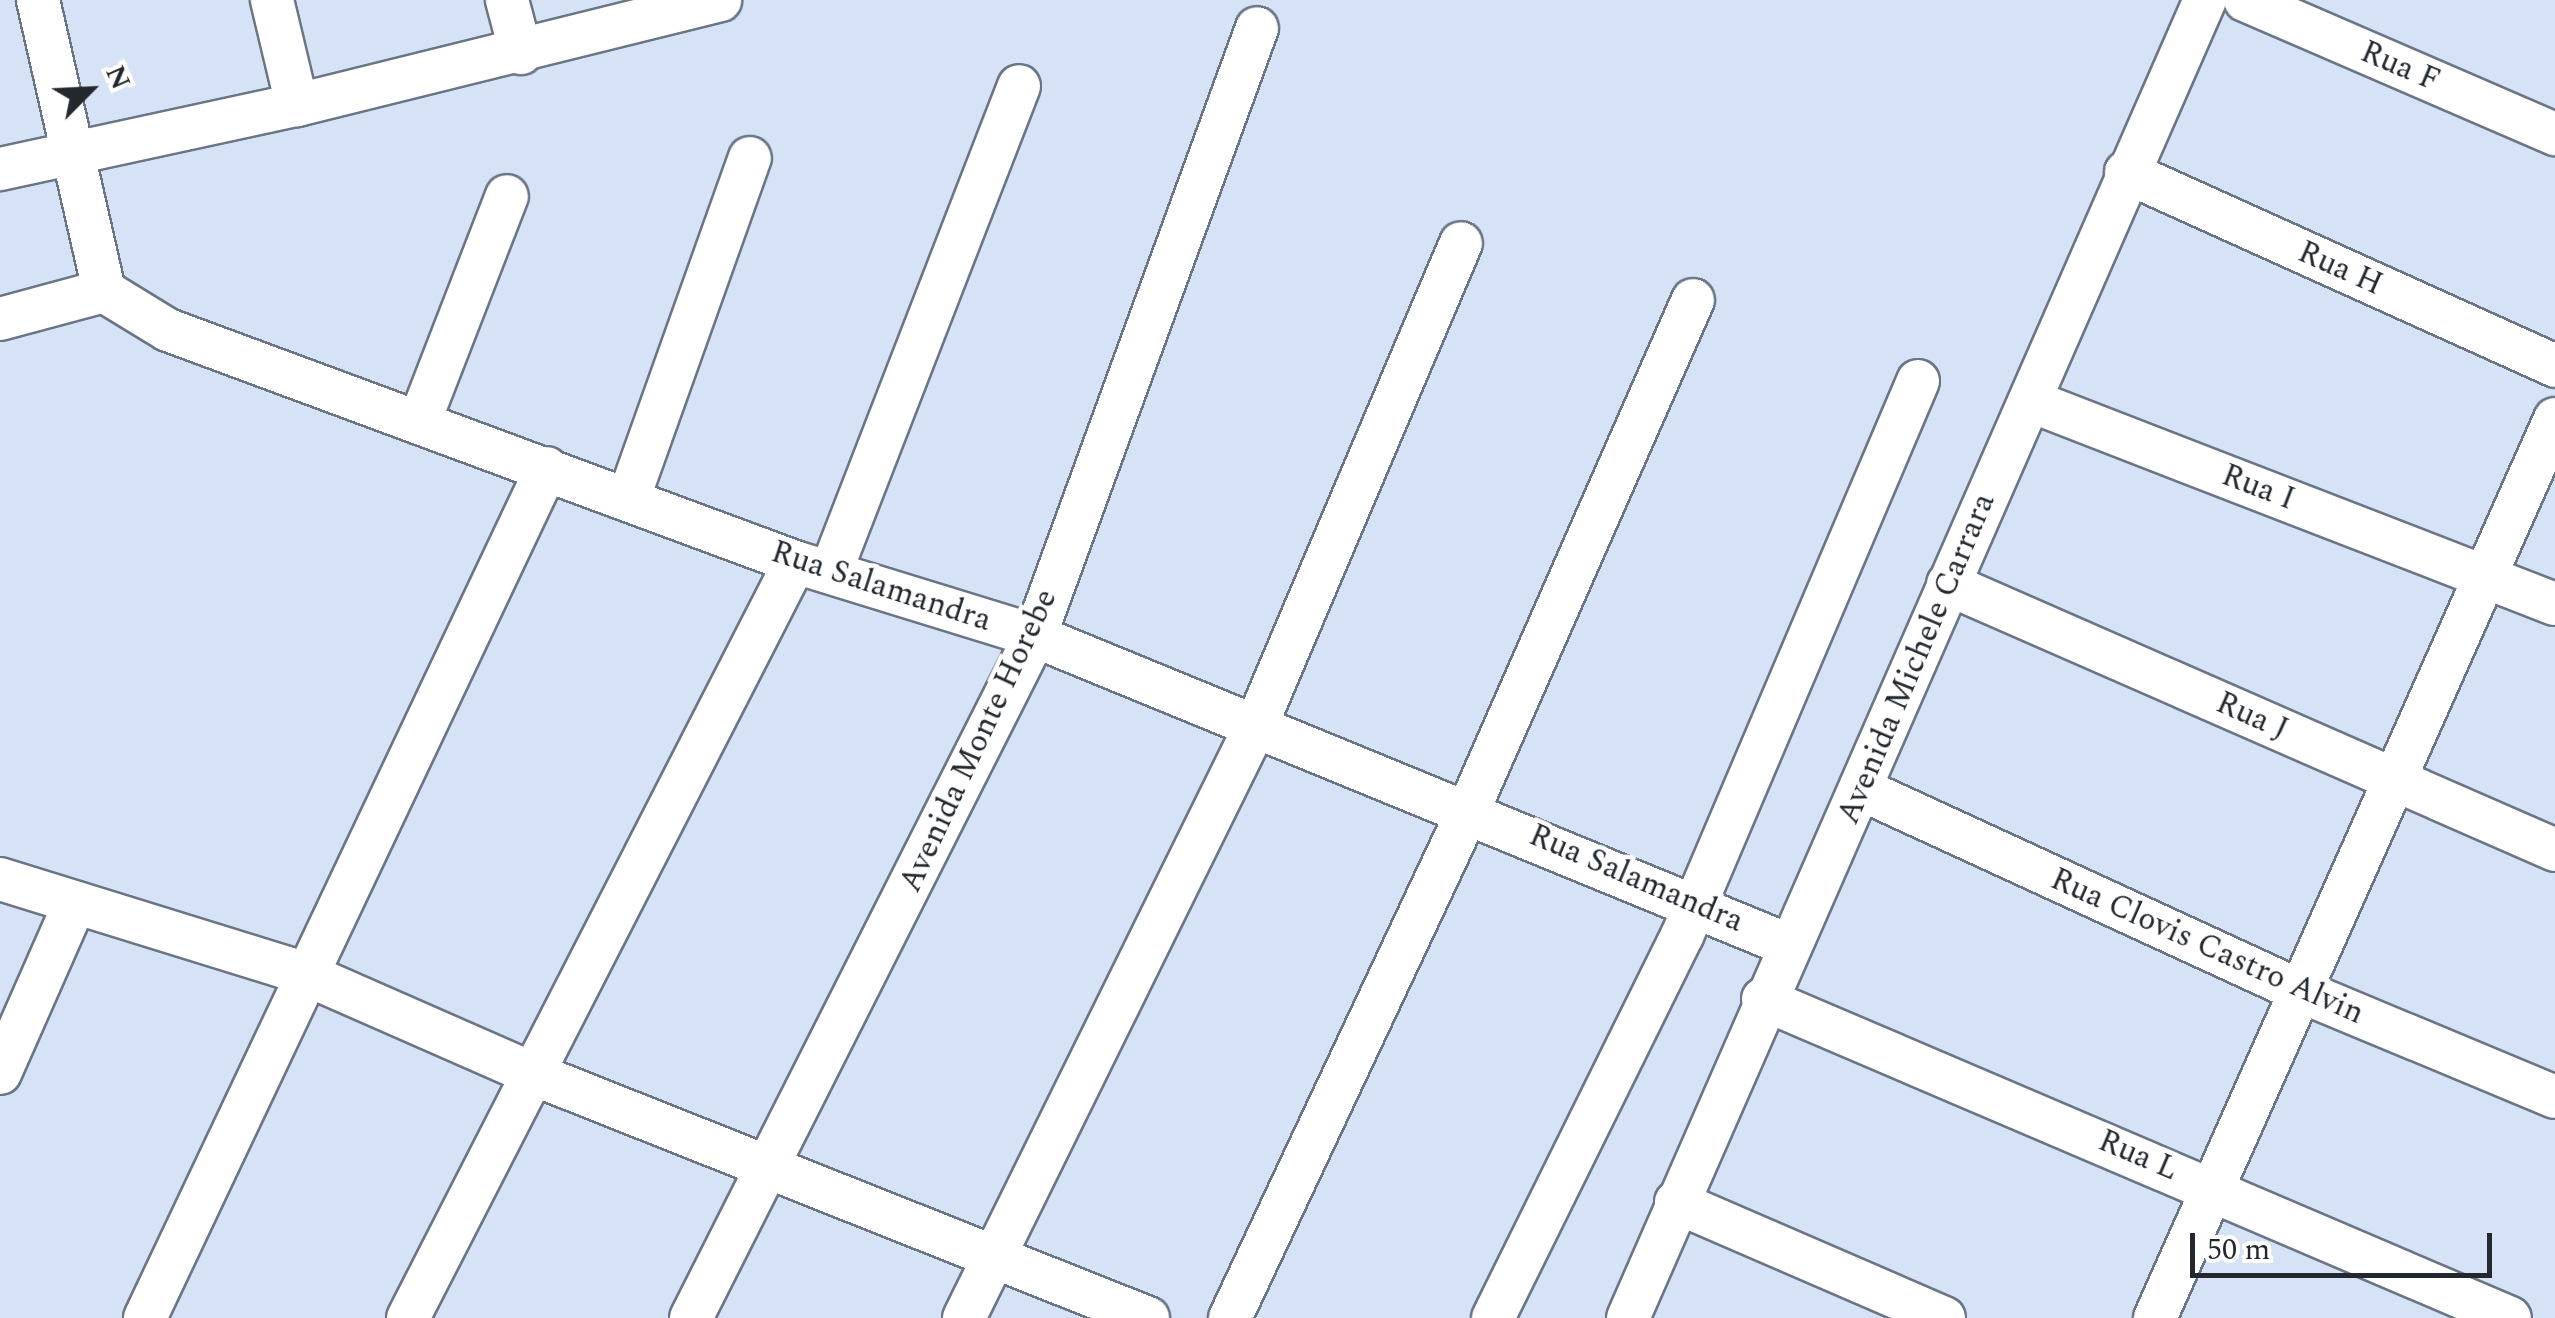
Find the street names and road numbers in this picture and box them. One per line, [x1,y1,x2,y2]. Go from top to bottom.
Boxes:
street label: Rua F [2355,33,2445,101]
street label: Rua H [2292,233,2388,305]
street label: Rua I [2216,457,2300,519]
street label: Avenida Michele Carrara [1830,488,2004,830]
street label: Rua Salamandra [766,533,996,641]
street label: Avenida Monte Horebe [892,583,1066,899]
street label: Rua J [2210,684,2294,750]
street label: Rua Salamandra [1523,817,1749,941]
street label: Rua Clovis Castro Alvin [2044,861,2370,1033]
street label: Rua L [2092,1122,2184,1190]

